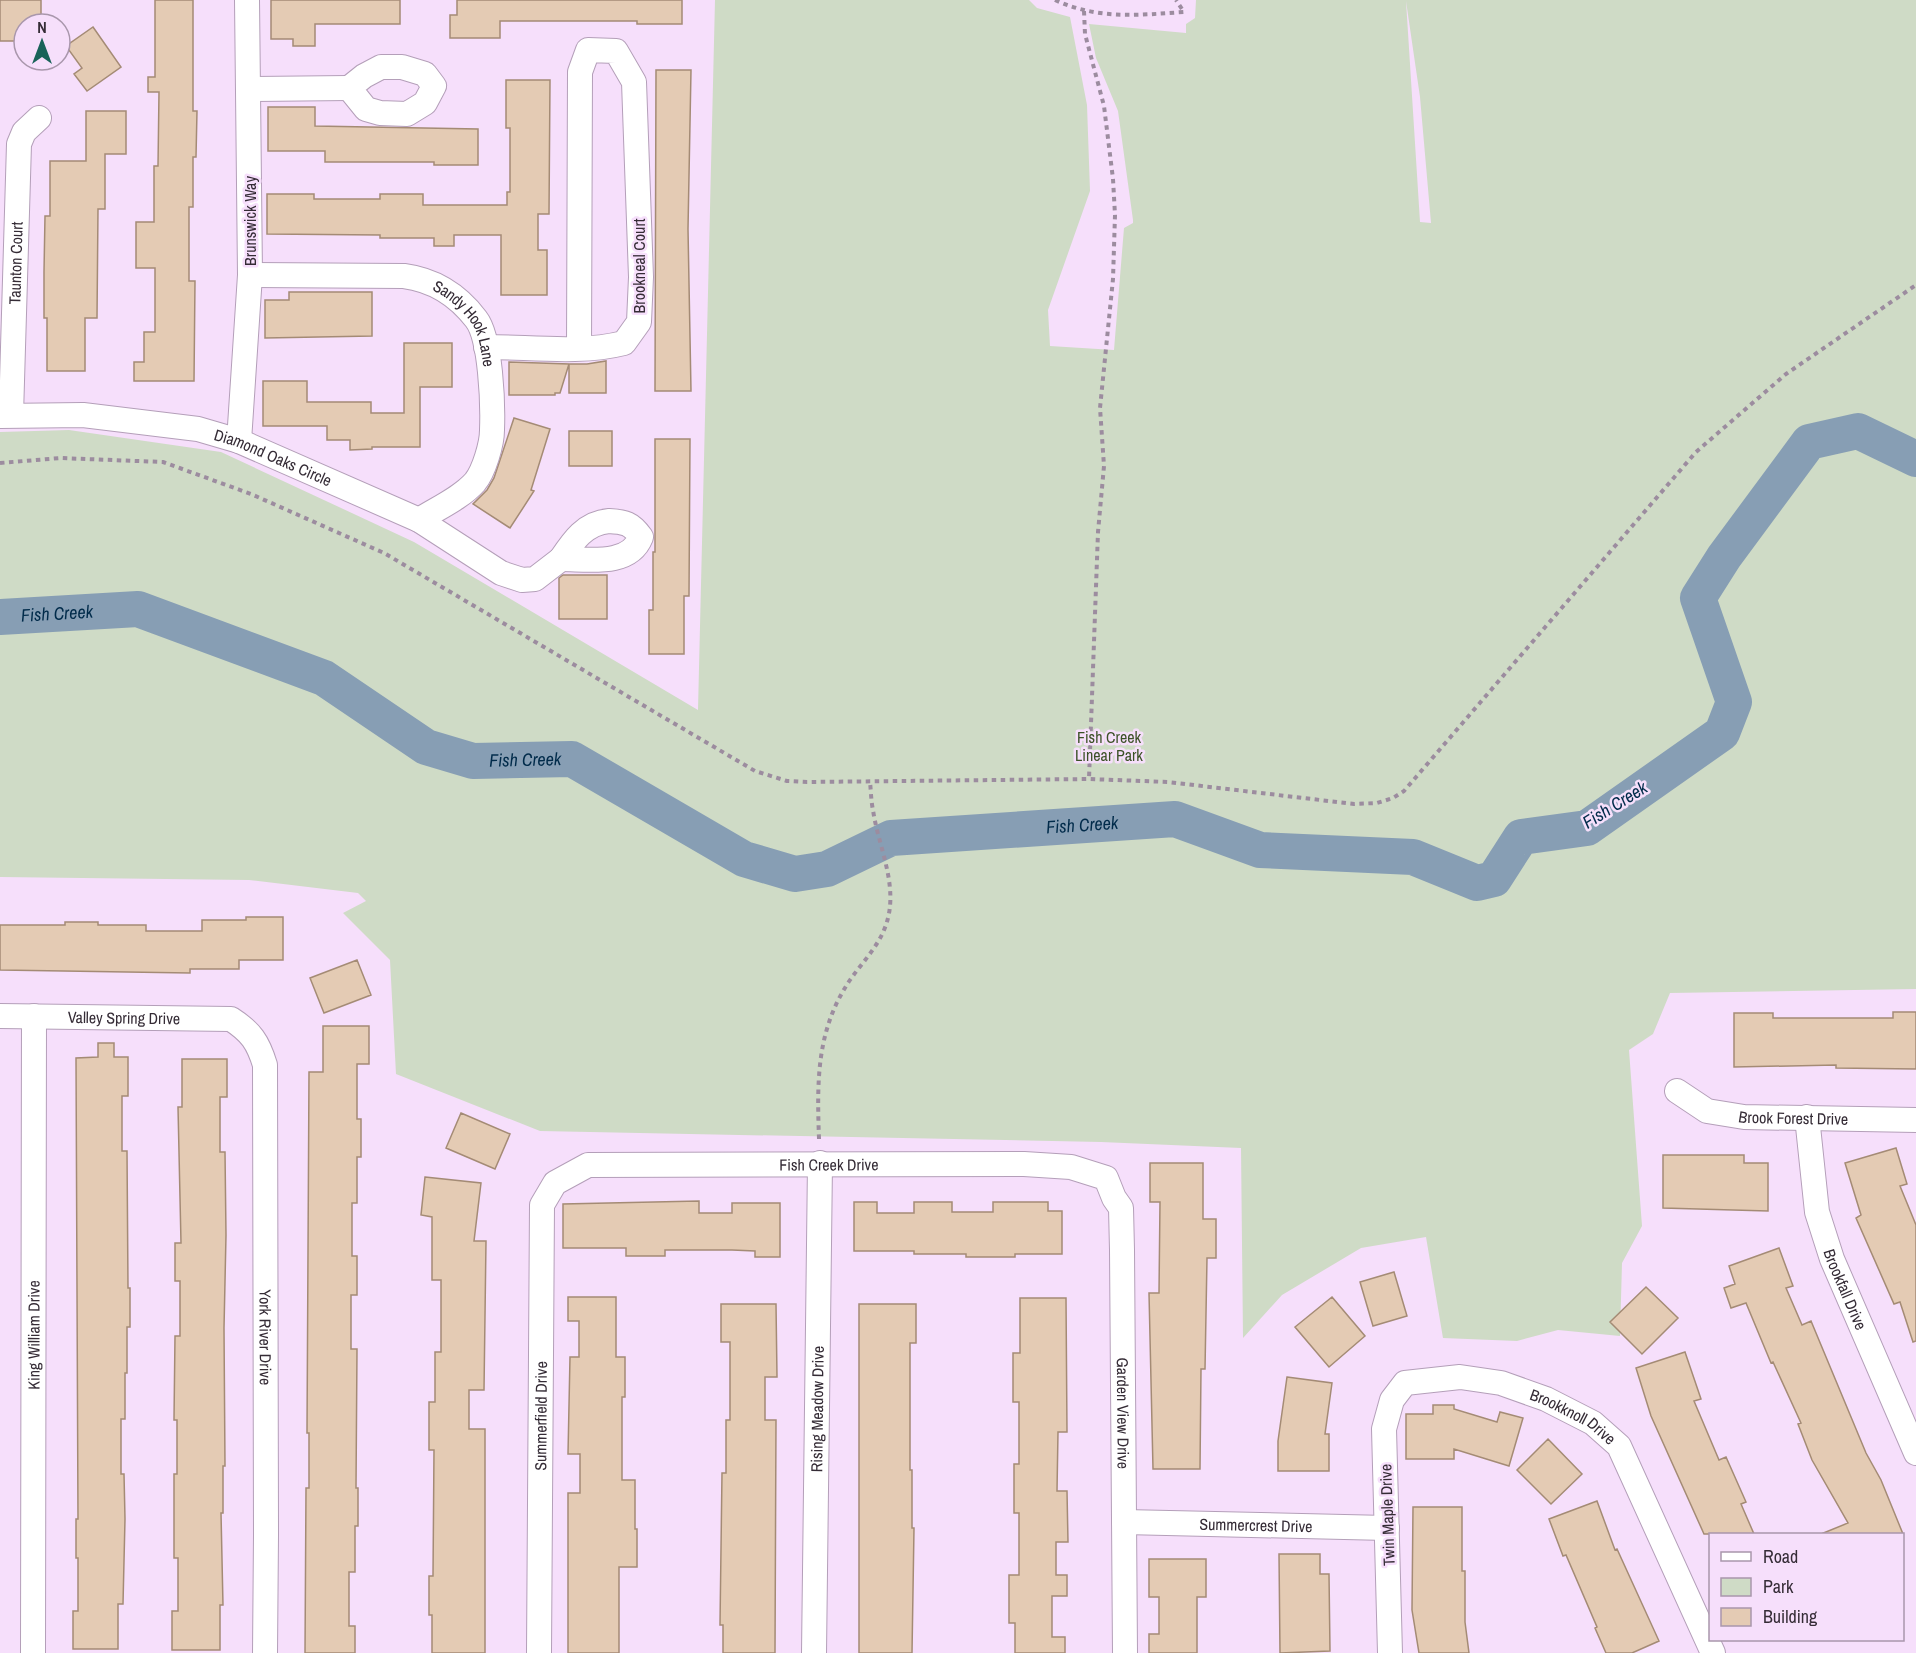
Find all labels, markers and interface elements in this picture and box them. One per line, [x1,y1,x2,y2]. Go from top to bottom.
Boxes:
north arrow [12,12,72,72]
text: N [37,16,47,38]
street label: Brunswick Way [239,176,261,266]
street label: Brookneal Court [628,218,650,313]
street label: Taunton Court [3,221,28,305]
street label: Sandy Hook Lane [430,275,500,368]
street label: Diamond Oaks Circle [212,423,335,491]
water label: Fish Creek [20,599,94,628]
park label: Fish Creek Linear Park [1075,726,1143,766]
water label: Fish Creek [489,746,562,773]
water label: Fish Creek [1578,775,1652,834]
water label: Fish Creek [1045,810,1120,840]
street label: Valley Spring Drive [68,1006,180,1029]
street label: Brook Forest Drive [1737,1105,1848,1130]
street label: Fish Creek Drive [779,1153,878,1176]
street label: Brookfall Drive [1819,1246,1872,1333]
street label: King William Drive [22,1280,45,1390]
street label: York River Drive [254,1289,277,1385]
street label: Rising Meadow Drive [805,1346,829,1472]
street label: Garden View Drive [1112,1357,1135,1469]
street label: Summerfield Drive [529,1361,552,1471]
street label: Brookknoll Drive [1527,1383,1621,1449]
street label: Twin Maple Drive [1374,1464,1400,1566]
street label: Summercrest Drive [1199,1513,1313,1537]
legend [1709,1533,1904,1641]
text: Road [1763,1544,1798,1569]
text: Park [1763,1574,1794,1599]
text: Building [1763,1604,1818,1629]

